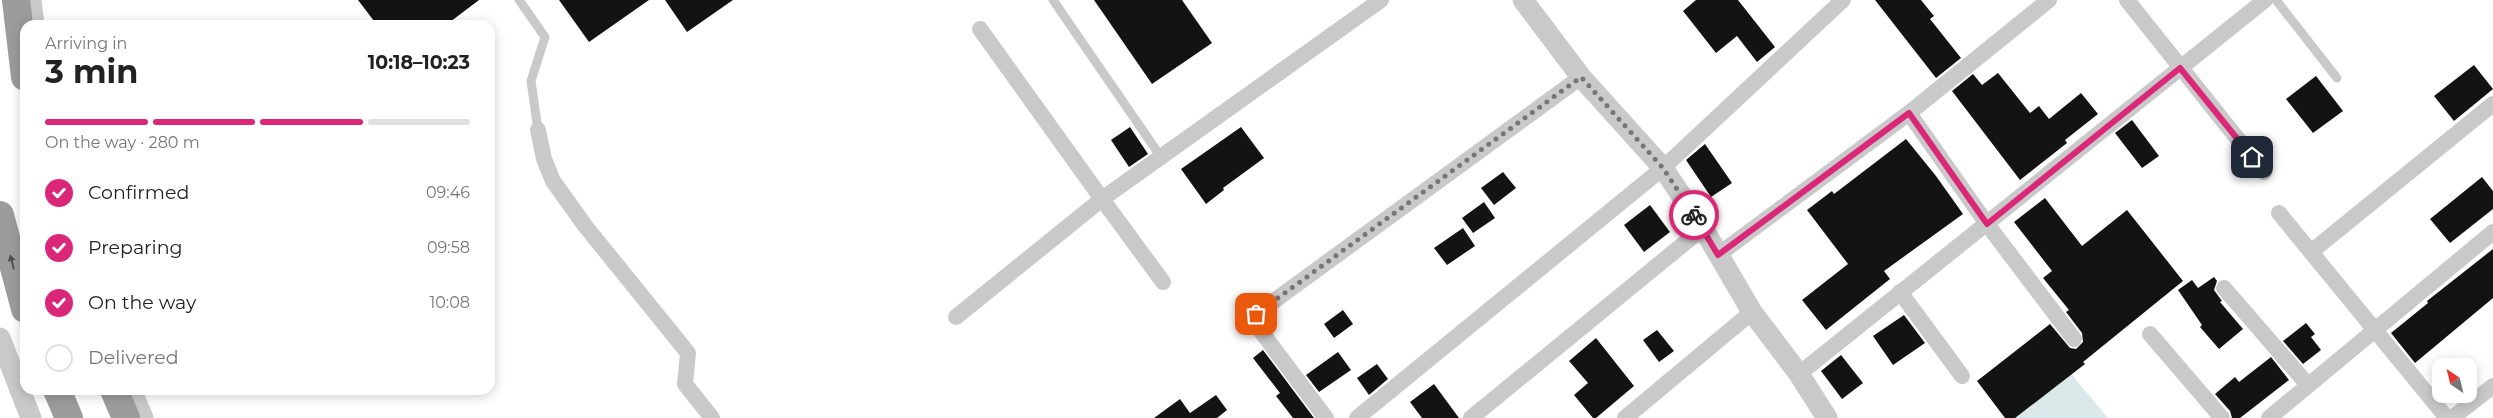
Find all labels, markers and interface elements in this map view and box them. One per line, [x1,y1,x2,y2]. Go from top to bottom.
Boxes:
text: Arriving in [45,34,127,53]
text: 10:18–10:23 [368,51,470,74]
text: 3 min [45,52,138,91]
text: On the way · 280 m [45,133,200,152]
pin [2231,136,2273,178]
icon: home [2238,143,2266,171]
icon: check [45,179,73,207]
text: Confirmed [88,181,189,204]
text: 09:46 [426,183,470,202]
courier [1669,190,1719,240]
icon: bike [1680,201,1708,229]
icon: check [45,234,73,262]
text: Preparing [88,236,183,259]
text: 09:58 [427,238,470,257]
one-way arrow [8,255,16,270]
icon: check [45,289,73,317]
text: On the way [88,291,196,314]
text: 10:08 [429,293,470,312]
pin [1235,293,1277,335]
icon: bag [1242,300,1270,328]
text: Delivered [88,346,179,369]
north arrow [2432,358,2478,402]
map controls [2432,358,2477,403]

